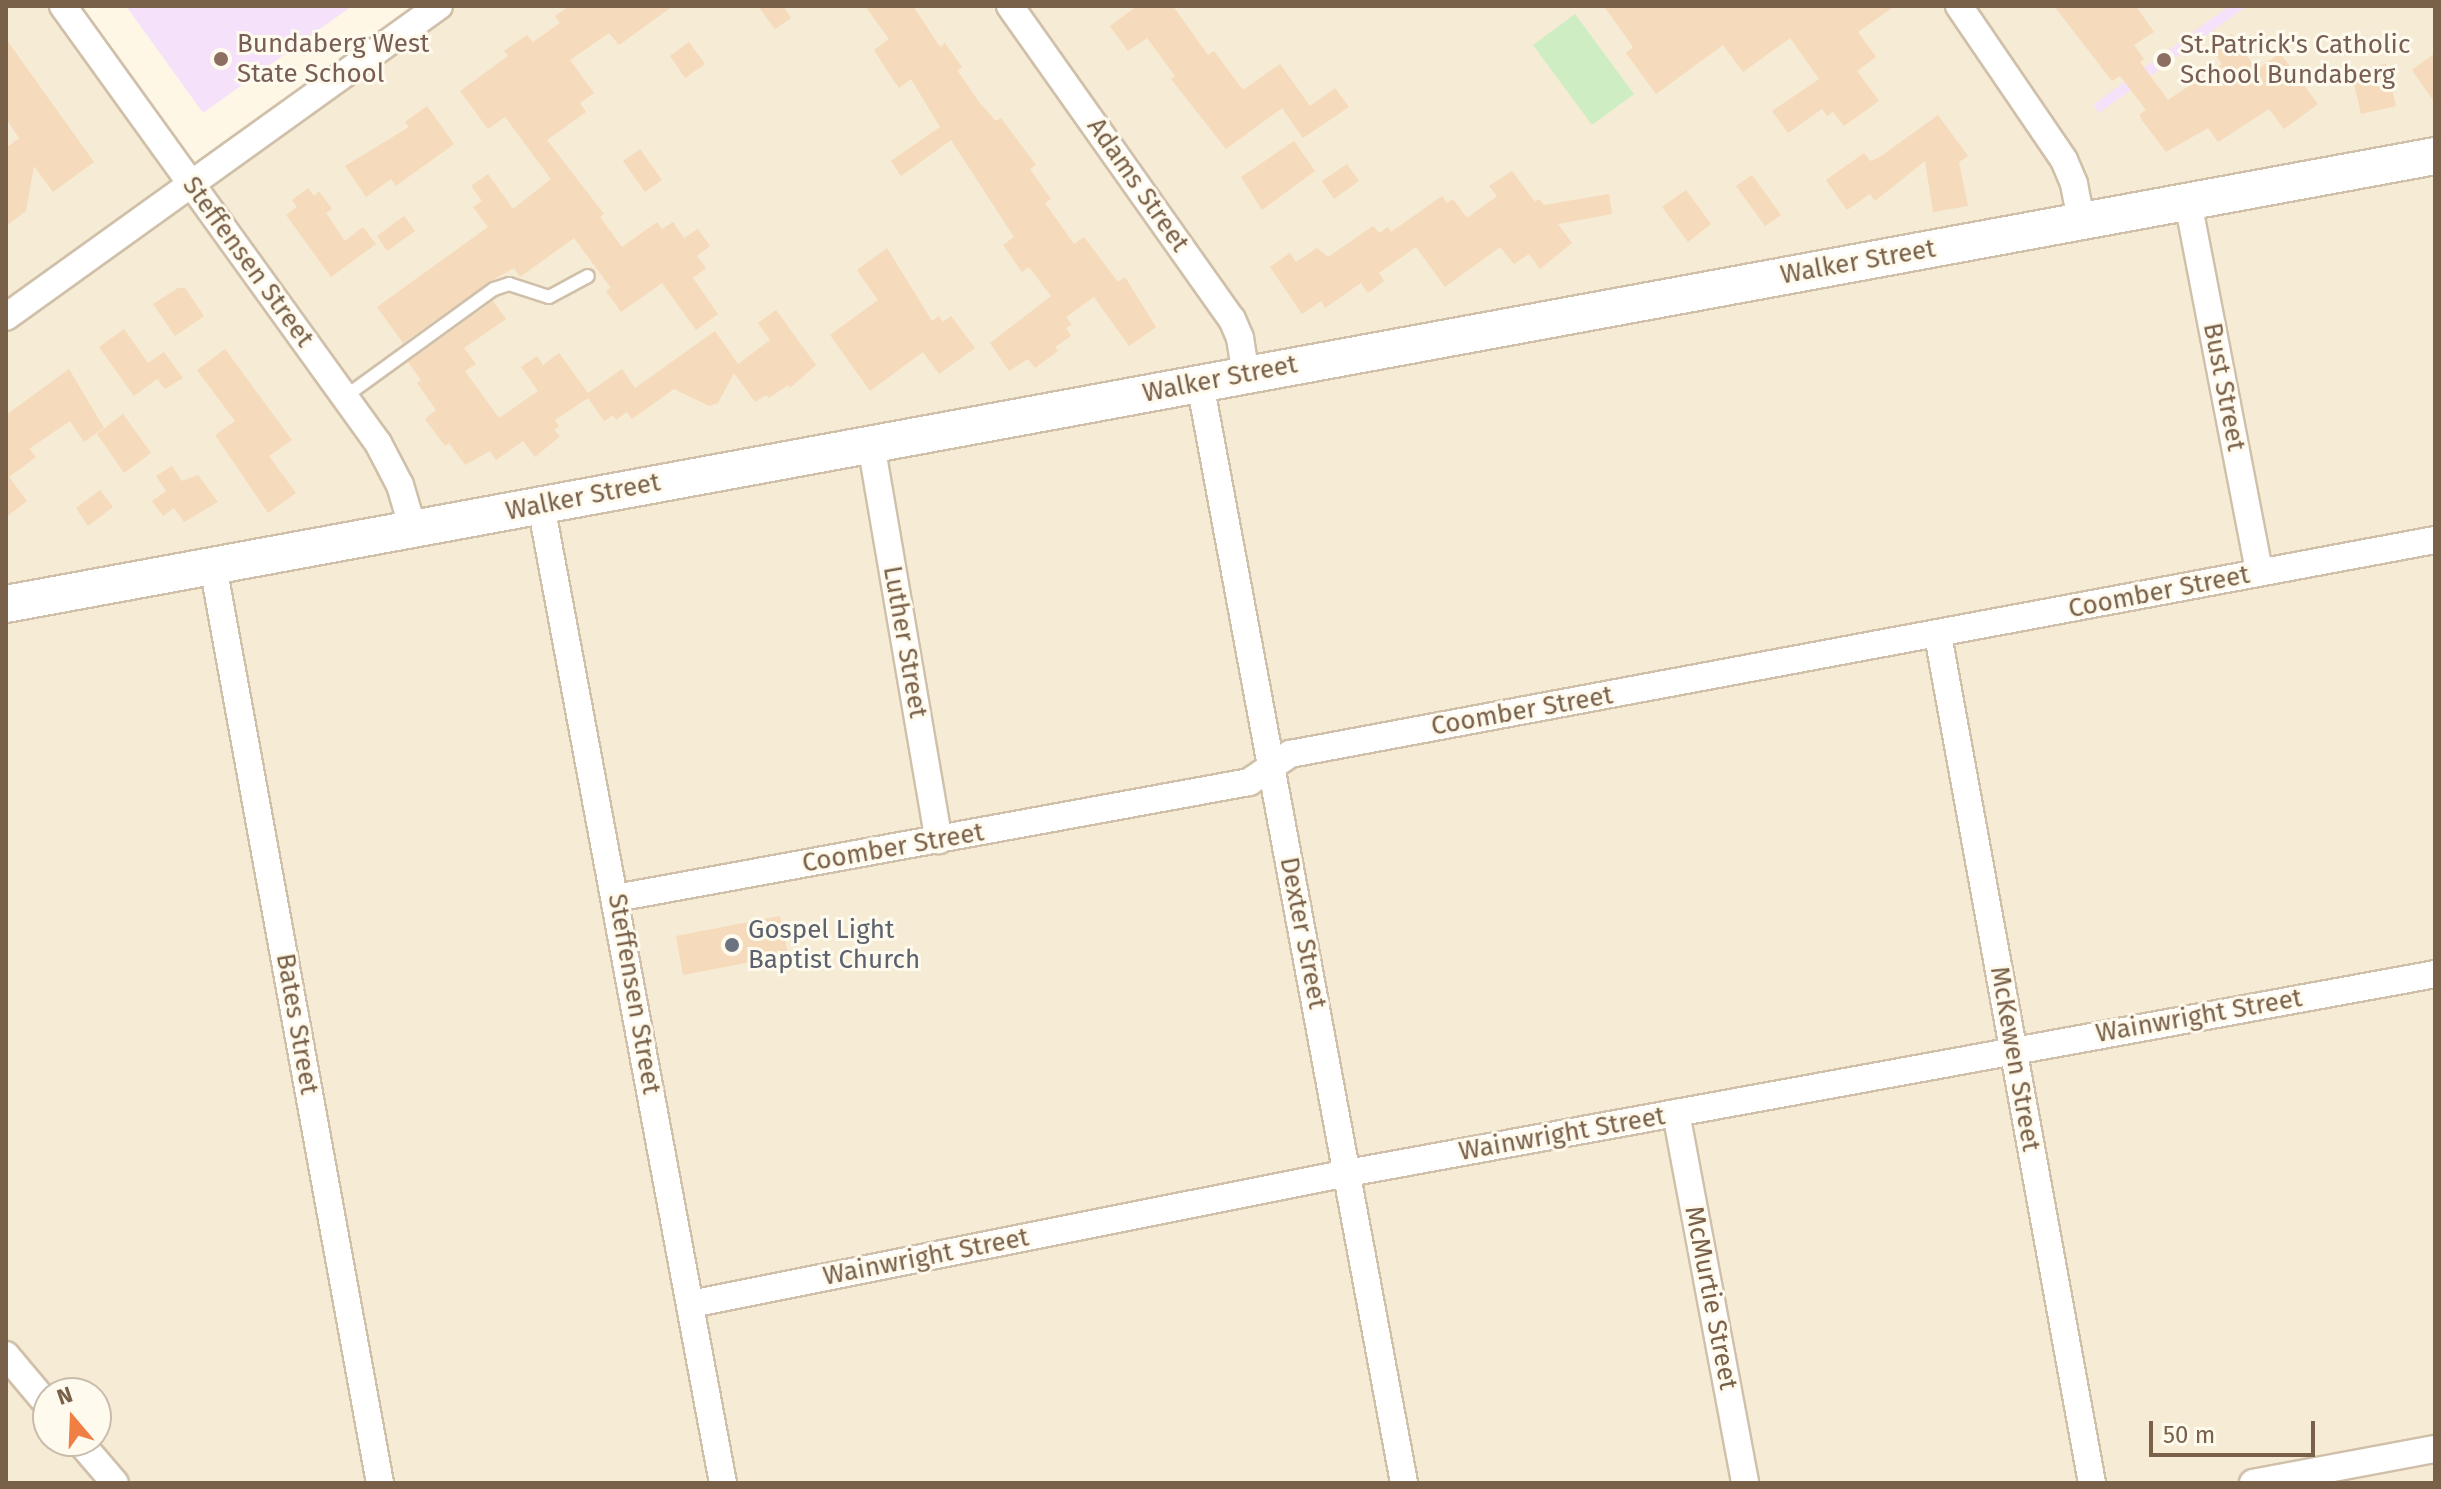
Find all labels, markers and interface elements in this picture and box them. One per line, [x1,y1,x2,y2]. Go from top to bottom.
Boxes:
place label: Bundaberg West State School [237,28,429,90]
place label: St.Patrick's Catholic School Bundaberg [2180,29,2410,90]
marker: Bundaberg West State School [212,50,230,68]
marker: St.Patrick's Catholic School Bundaberg [2155,51,2173,69]
street label: Adams Street [1080,112,1196,258]
street label: Steffensen Street [176,171,320,353]
street label: Walker Street [1778,233,1938,291]
street label: Bust Street [2196,320,2252,454]
street label: Walker Street [1140,349,1300,409]
street label: Walker Street [503,467,663,527]
street label: Coomber Street [2066,559,2252,625]
street label: Luther Street [876,563,934,721]
street label: Coomber Street [1429,680,1615,742]
street label: Coomber Street [800,817,986,879]
street label: Dexter Street [1273,854,1333,1012]
street label: Steffensen Street [601,891,667,1097]
place label: Gospel Light Baptist Church [748,914,920,976]
marker: Gospel Light Baptist Church [723,936,741,954]
street label: Bates Street [269,951,325,1097]
street label: McKewen Street [1983,964,2047,1154]
street label: Wainwright Street [2093,982,2305,1050]
street label: Wainwright Street [1456,1100,1668,1168]
street label: McMurtie Street [1678,1204,1744,1392]
street label: Wainwright Street [820,1222,1032,1292]
north arrow [32,1377,112,1457]
text: N [53,1381,76,1411]
scale bar [2153,1405,2319,1455]
text: 50 m [2163,1421,2215,1449]

